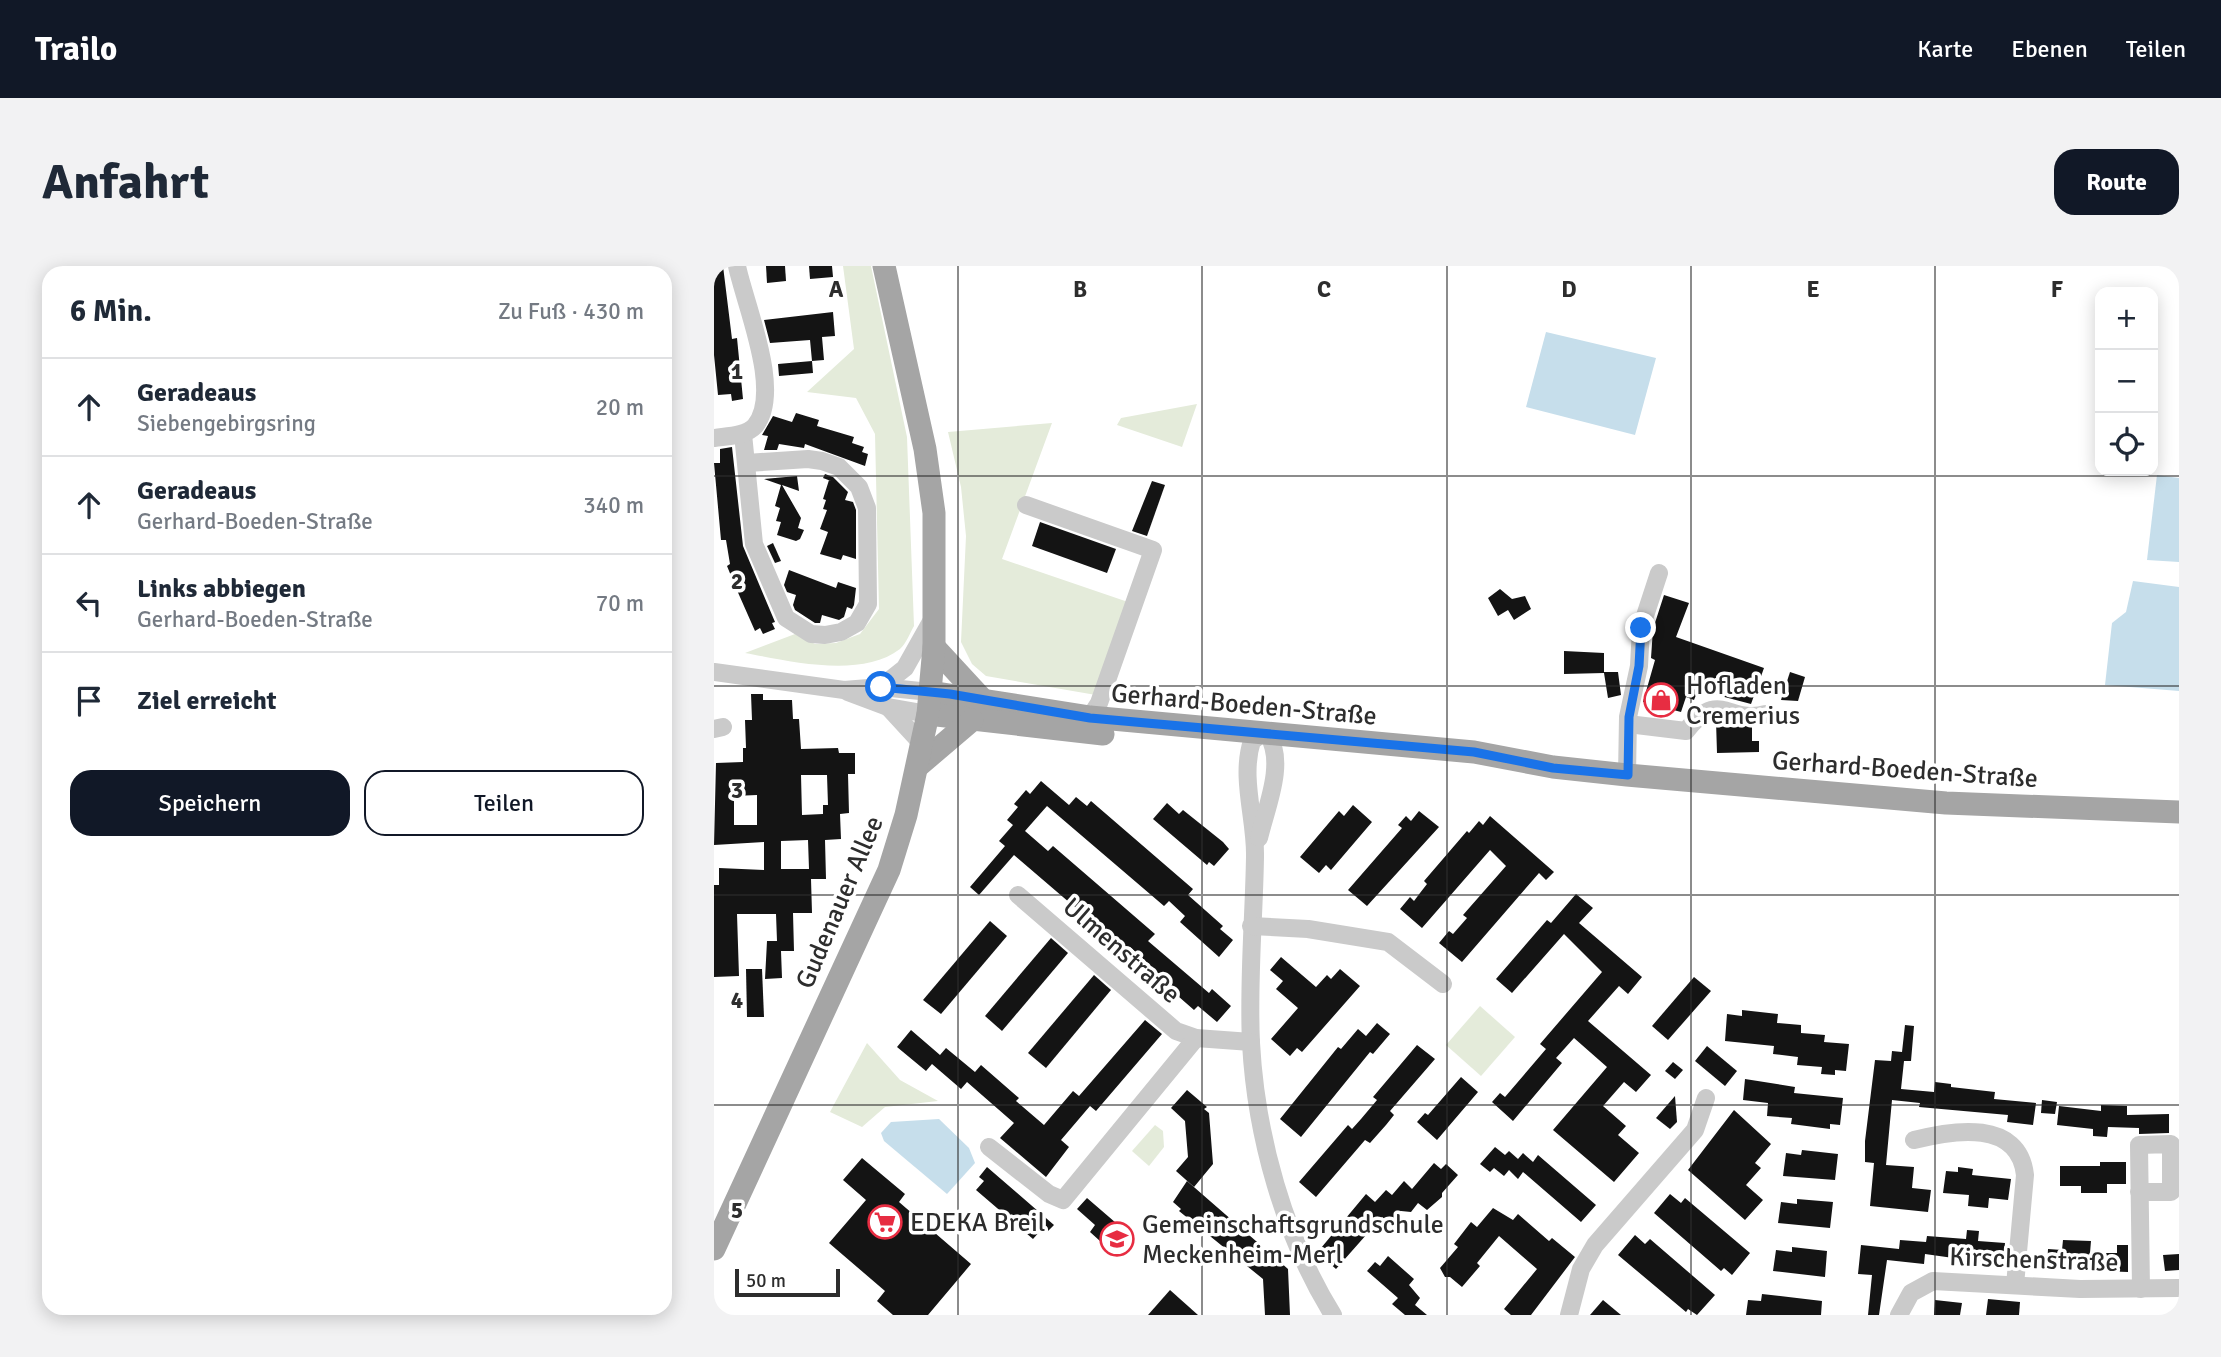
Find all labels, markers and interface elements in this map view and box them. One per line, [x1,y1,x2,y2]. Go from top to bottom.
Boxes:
text: Trailo [35,29,117,70]
text: Karte [1917,34,1973,64]
text: Ebenen [2011,34,2088,64]
text: Teilen [2126,34,2186,64]
button: Route [2054,149,2179,215]
text: Anfahrt [42,152,209,212]
text: A [829,275,844,304]
text: B [1073,275,1087,304]
text: C [1317,275,1331,304]
text: D [1561,275,1577,304]
text: E [1806,275,1820,304]
text: F [2051,275,2063,304]
map controls [2095,287,2158,476]
button: + [2095,287,2158,350]
text: 6 Min. [70,293,152,330]
text: Zu Fuß · 430 m [498,297,644,326]
button: − [2095,350,2158,413]
text: 1 [731,357,743,386]
text: Geradeaus [137,377,256,409]
icon: ahead [70,388,108,426]
text: 20 m [596,393,644,422]
text: Siebengebirgsring [137,409,316,438]
button: locate [2095,413,2158,476]
text: Geradeaus [137,475,256,507]
icon: ahead [70,486,108,524]
text: 340 m [583,491,644,520]
text: Gerhard-Boeden-Straße [137,507,373,536]
text: 2 [731,567,743,596]
text: Links abbiegen [137,573,306,605]
icon: left [70,584,108,622]
text: 70 m [596,589,644,618]
text: Gerhard-Boeden-Straße [137,605,373,634]
route end [1625,612,1656,643]
place label: Hofladen Cremerius [1686,670,1800,732]
route start [865,671,896,702]
street label: Gerhard-Boeden-Straße [1110,677,1378,733]
shop icon: Hofladen Cremerius [1642,681,1680,719]
icon: arrive [70,682,108,720]
text: Ziel erreicht [137,685,277,717]
street label: Gerhard-Boeden-Straße [1771,745,2039,795]
button: Speichern [70,770,350,836]
button: Teilen [364,770,644,836]
text: 3 [731,776,743,805]
street label: Gudenauer Allee [789,811,891,993]
street label: Ulmenstraße [1056,891,1187,1010]
text: 4 [731,986,743,1015]
text: 5 [731,1196,743,1225]
supermarket icon: EDEKA Breil [866,1203,904,1241]
place label: EDEKA Breil [910,1207,1046,1239]
place label: Gemeinschaftsgrundschule Meckenheim-Merl [1142,1209,1444,1271]
school or university icon: Gemeinschaftsgrundschule Meckenheim-Merl [1098,1220,1136,1258]
street label: Kirschenstraße [1949,1241,2119,1279]
scale bar [735,1266,840,1298]
text: 50 m [746,1269,786,1293]

